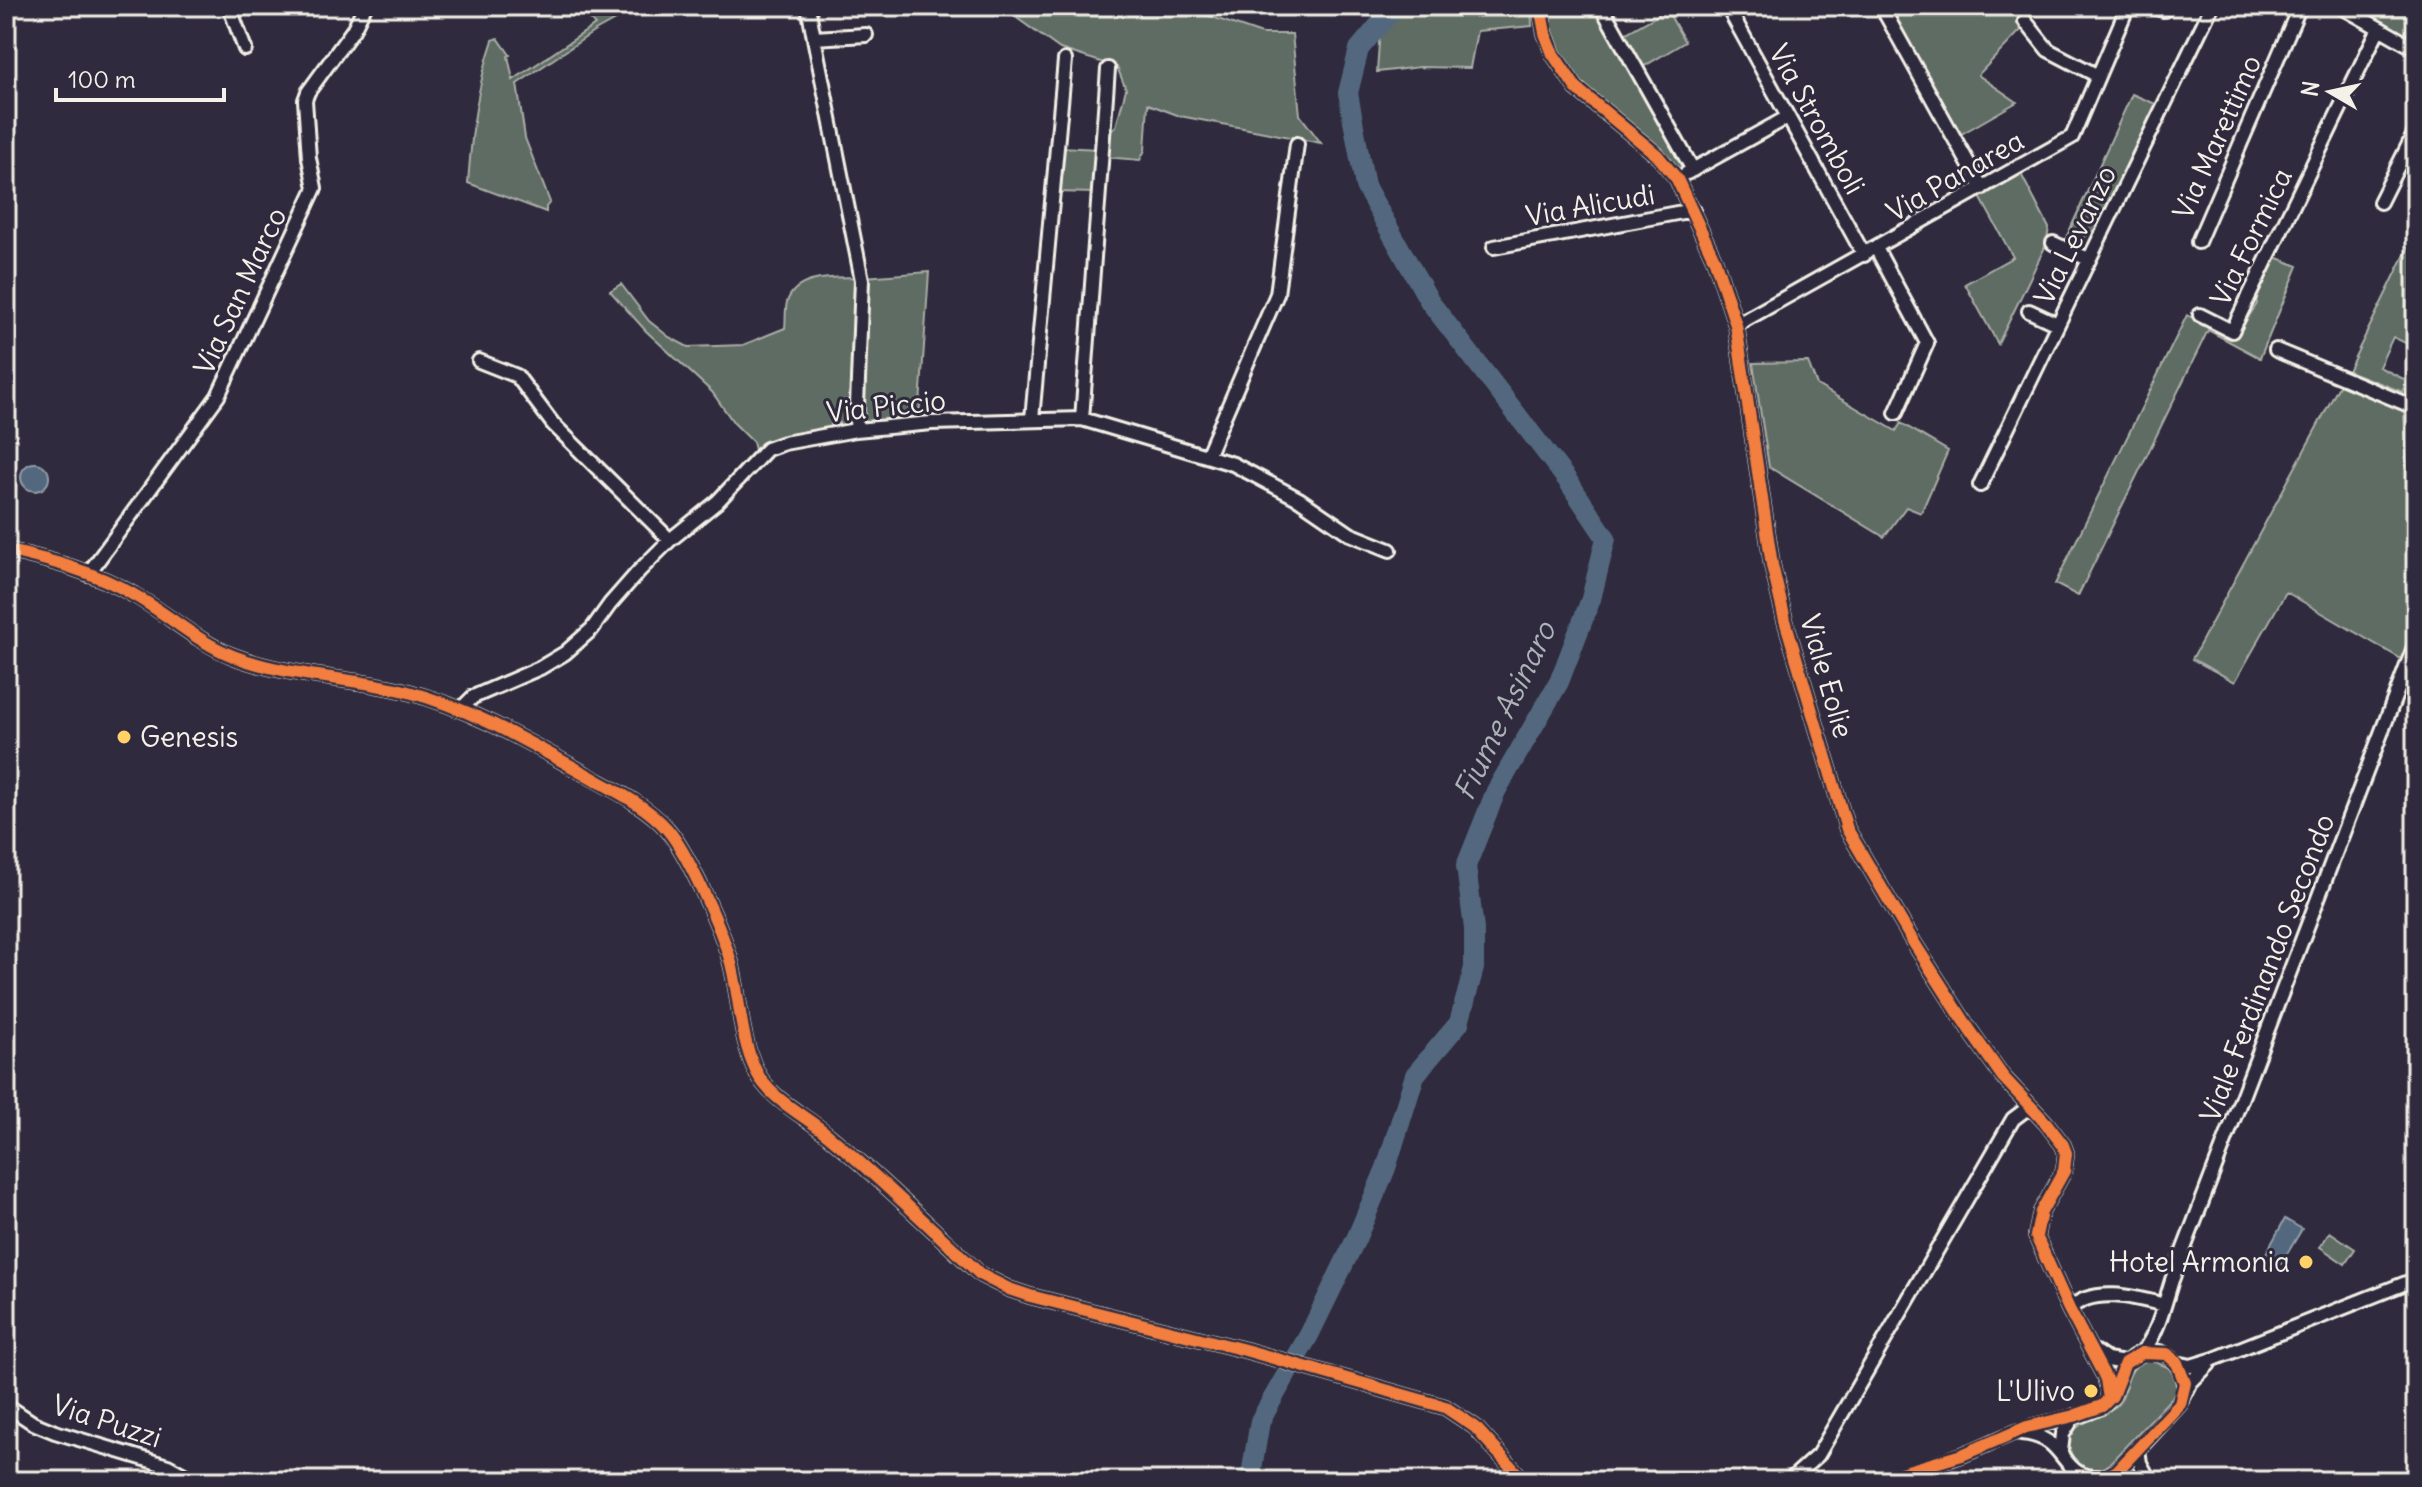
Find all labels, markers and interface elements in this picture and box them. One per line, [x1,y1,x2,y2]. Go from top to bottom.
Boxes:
street label: Via Stromboli [1761,38,1873,200]
street label: Via Marettimo [2165,49,2269,225]
scale bar [56,52,224,102]
north arrow [2290,52,2370,132]
text: 100 m [68,64,136,94]
text: N [2295,79,2325,99]
street label: Via Panarea [1880,122,2030,230]
street label: Via Levanzo [2026,160,2124,310]
street label: Via Formica [2202,162,2300,312]
street label: Via Alicudi [1523,176,1657,234]
street label: Via San Marco [186,202,294,380]
street label: Via Piccio [825,382,947,430]
street label: Viale Eolie [1792,610,1862,742]
water label: Fiume Asinaro [1445,613,1565,806]
place label: Genesis [140,719,238,755]
marker: Genesis [115,728,133,746]
street label: Viale Ferdinando Secondo [2192,809,2342,1127]
place label: Hotel Armonia [2109,1244,2290,1280]
marker: Hotel Armonia [2297,1253,2315,1271]
place label: L'Ulivo [1996,1373,2075,1409]
marker: L'Ulivo [2082,1382,2100,1400]
street label: Via Puzzi [48,1386,166,1456]

